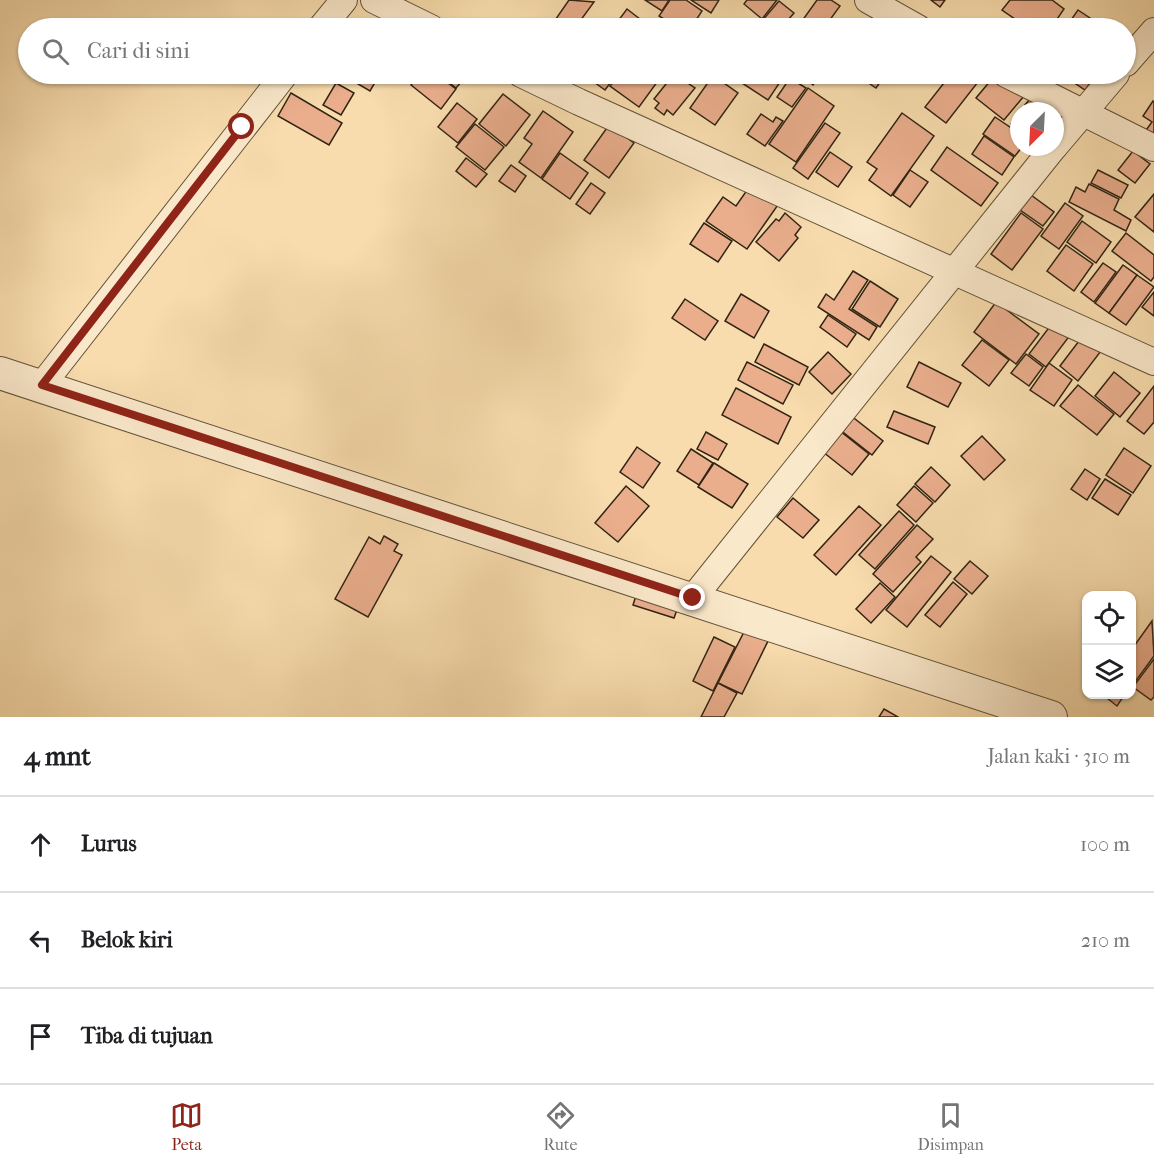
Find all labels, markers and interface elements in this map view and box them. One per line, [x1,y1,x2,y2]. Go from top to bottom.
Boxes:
search box [18,18,1136,84]
icon: search [39,35,72,68]
text: Cari di sini [87,38,190,64]
north arrow [1010,102,1064,156]
route start [228,113,254,139]
route end [679,584,705,610]
map controls [1082,591,1136,699]
button: locate [1082,591,1136,645]
button: layers [1082,645,1136,699]
text: 4 mnt [24,741,91,772]
text: Jalan kaki · 310 m [987,745,1130,768]
icon: ahead [24,828,57,861]
text: Lurus [81,831,137,857]
text: 100 m [1080,833,1130,856]
icon: left [24,924,57,957]
text: Belok kiri [81,927,173,953]
text: 210 m [1081,929,1130,952]
icon: arrive [24,1020,57,1053]
text: Tiba di tujuan [81,1023,213,1049]
tab: Peta [170,1099,203,1154]
tab: Rute [543,1099,577,1154]
tab: Disimpan [918,1099,984,1154]

